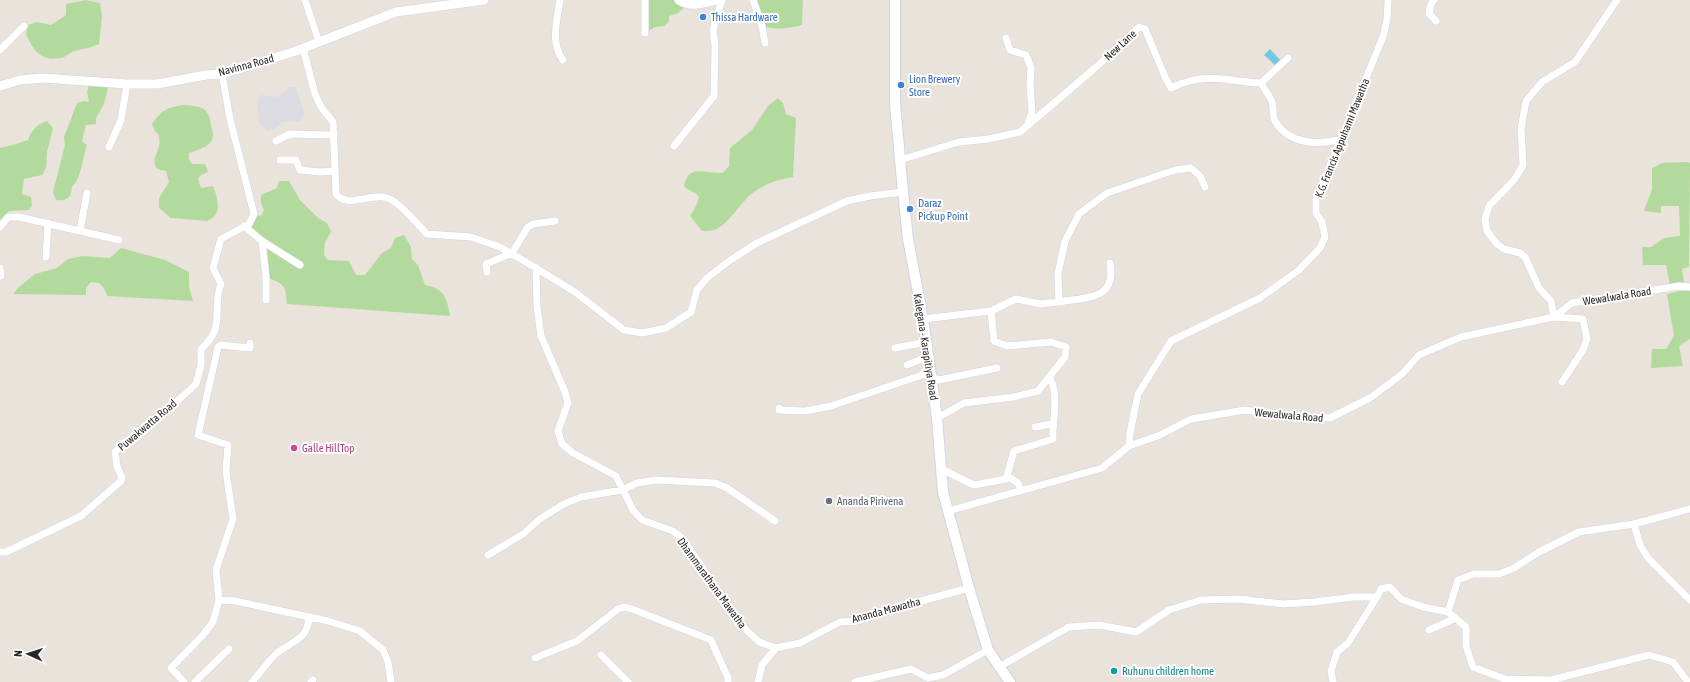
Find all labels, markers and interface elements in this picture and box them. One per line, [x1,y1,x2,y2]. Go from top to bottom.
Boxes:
place label: Thissa Hardware [711,11,778,23]
marker: Thissa Hardware [698,12,708,22]
street label: New Lane [1102,27,1138,63]
street label: Navinna Road [217,52,275,78]
place label: Lion Brewery Store [909,73,961,98]
street label: K.G. Francis Appuhami Mawatha [1313,77,1371,199]
marker: Lion Brewery Store [896,80,906,90]
place label: Daraz Pickup Point [918,197,968,222]
marker: Daraz Pickup Point [905,204,915,214]
street label: Wewalwala Road [1582,285,1652,307]
street label: Kalegana - Karapitiya Road [912,293,940,401]
street label: Puwakwatta Road [115,397,179,453]
street label: Wewalwala Road [1254,406,1324,424]
place label: Galle HillTop [302,442,354,454]
marker: Galle HillTop [289,443,299,453]
place label: Ananda Pirivena [837,495,903,507]
marker: Ananda Pirivena [824,496,834,506]
street label: Dhammarathana Mawatha [675,535,749,631]
street label: Ananda Mawatha [850,595,922,625]
north arrow [8,634,48,674]
text: N [12,650,24,657]
place label: Ruhunu children home [1122,665,1214,677]
marker: Ruhunu children home [1109,666,1119,676]

